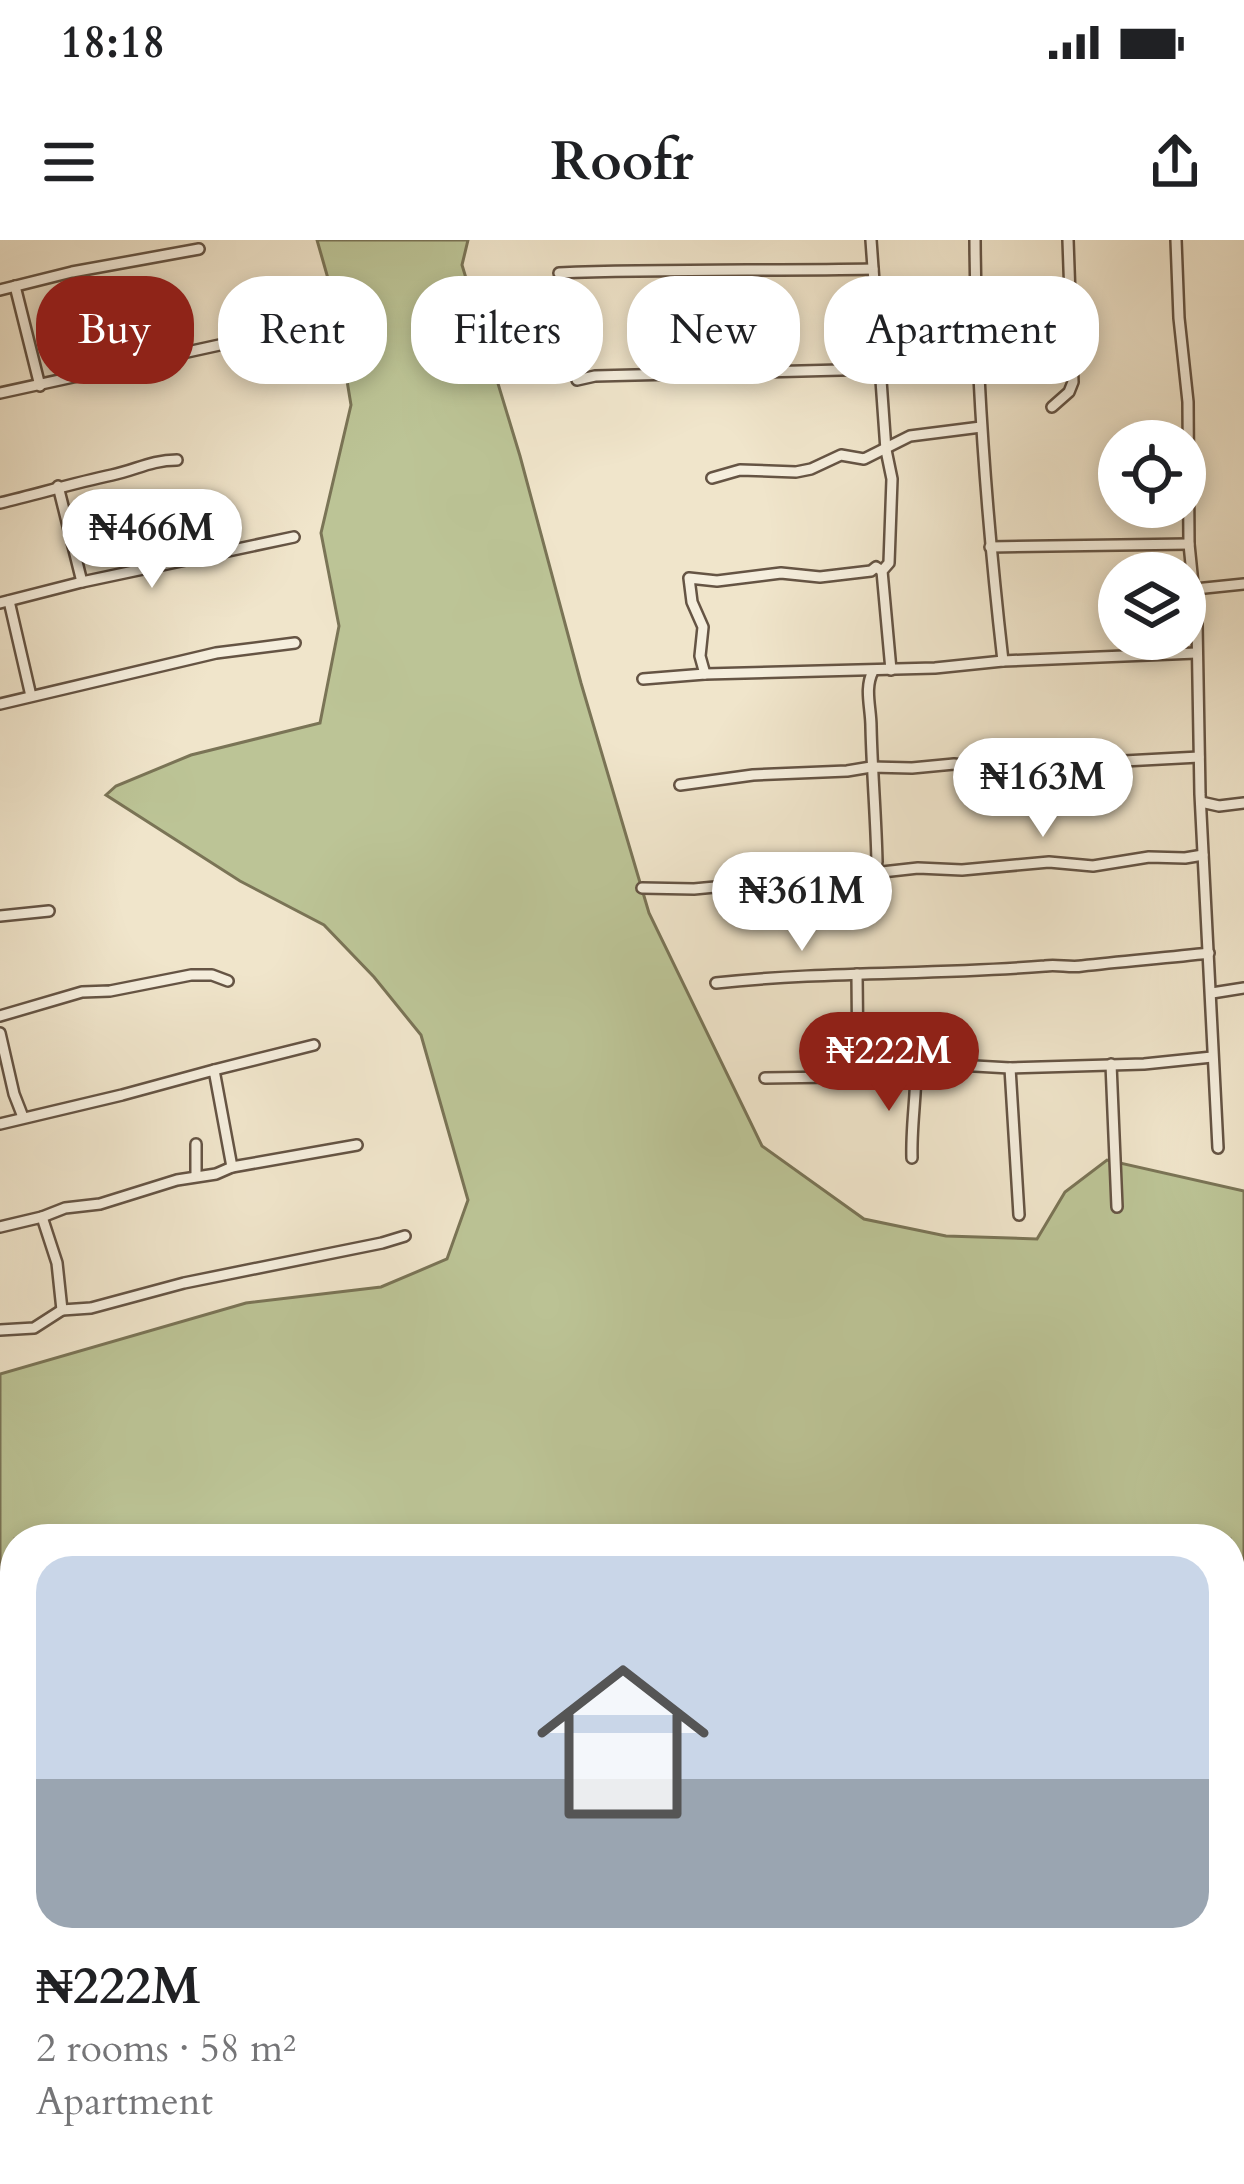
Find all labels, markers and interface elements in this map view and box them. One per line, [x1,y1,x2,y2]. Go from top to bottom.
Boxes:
text: 18:18 [60,12,165,73]
text: Roofr [550,126,694,199]
icon: menu [36,129,102,195]
icon: share [1142,129,1208,195]
chip: Buy [36,276,194,384]
chip: Rent [218,276,387,384]
chip: Filters [411,276,603,384]
chip: New [627,276,800,384]
chip: Apartment [824,276,1099,384]
map controls [1098,420,1206,660]
button: locate [1098,420,1206,528]
pin: ₦466M [68,489,236,591]
text: ₦466M [89,501,215,554]
button: layers [1098,552,1206,660]
pin: ₦163M [959,738,1127,840]
text: ₦163M [980,750,1106,803]
pin: ₦361M [718,852,886,954]
text: ₦361M [739,864,865,917]
pin: ₦222M [805,1012,973,1114]
text: ₦222M [826,1024,952,1077]
icon: home [515,1634,731,1850]
text: ₦222M [36,1952,201,2022]
text: 2 rooms · 58 m² [36,2022,296,2075]
text: Apartment [36,2075,213,2128]

